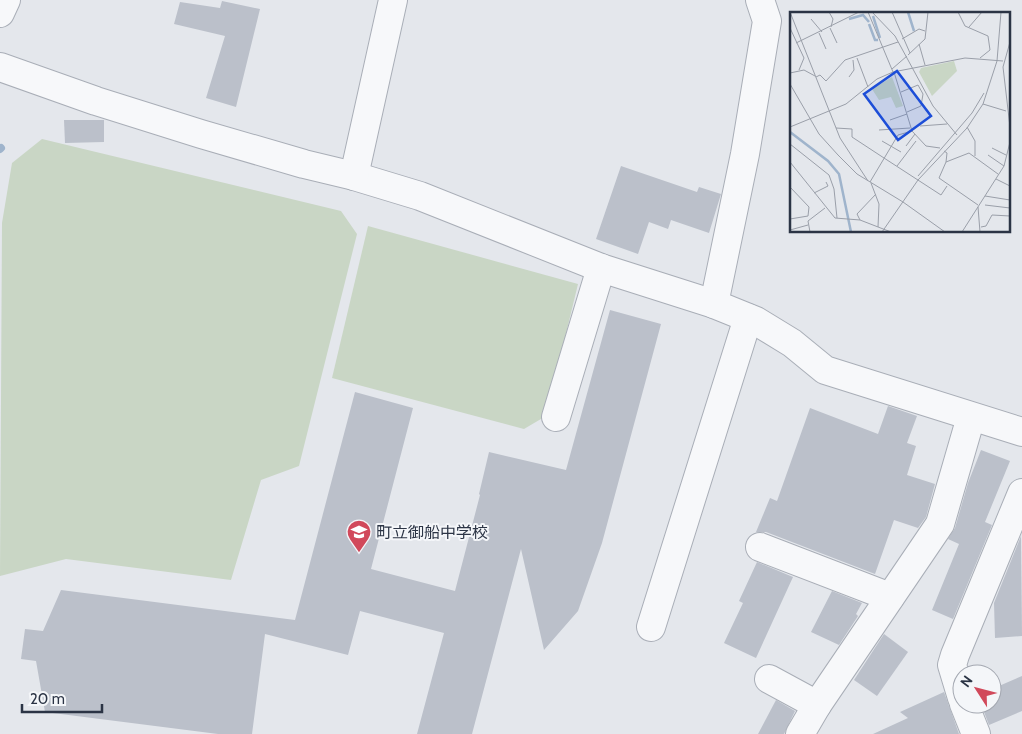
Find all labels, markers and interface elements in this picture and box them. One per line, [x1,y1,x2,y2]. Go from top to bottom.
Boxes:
inset map [790,12,1010,232]
school or university icon: 町立御船中学校 [346,519,372,553]
place label: 町立御船中学校 [376,523,488,542]
north arrow [952,664,1002,714]
text: N [956,672,977,691]
scale bar [22,682,102,714]
text: 20 m [30,690,65,708]

